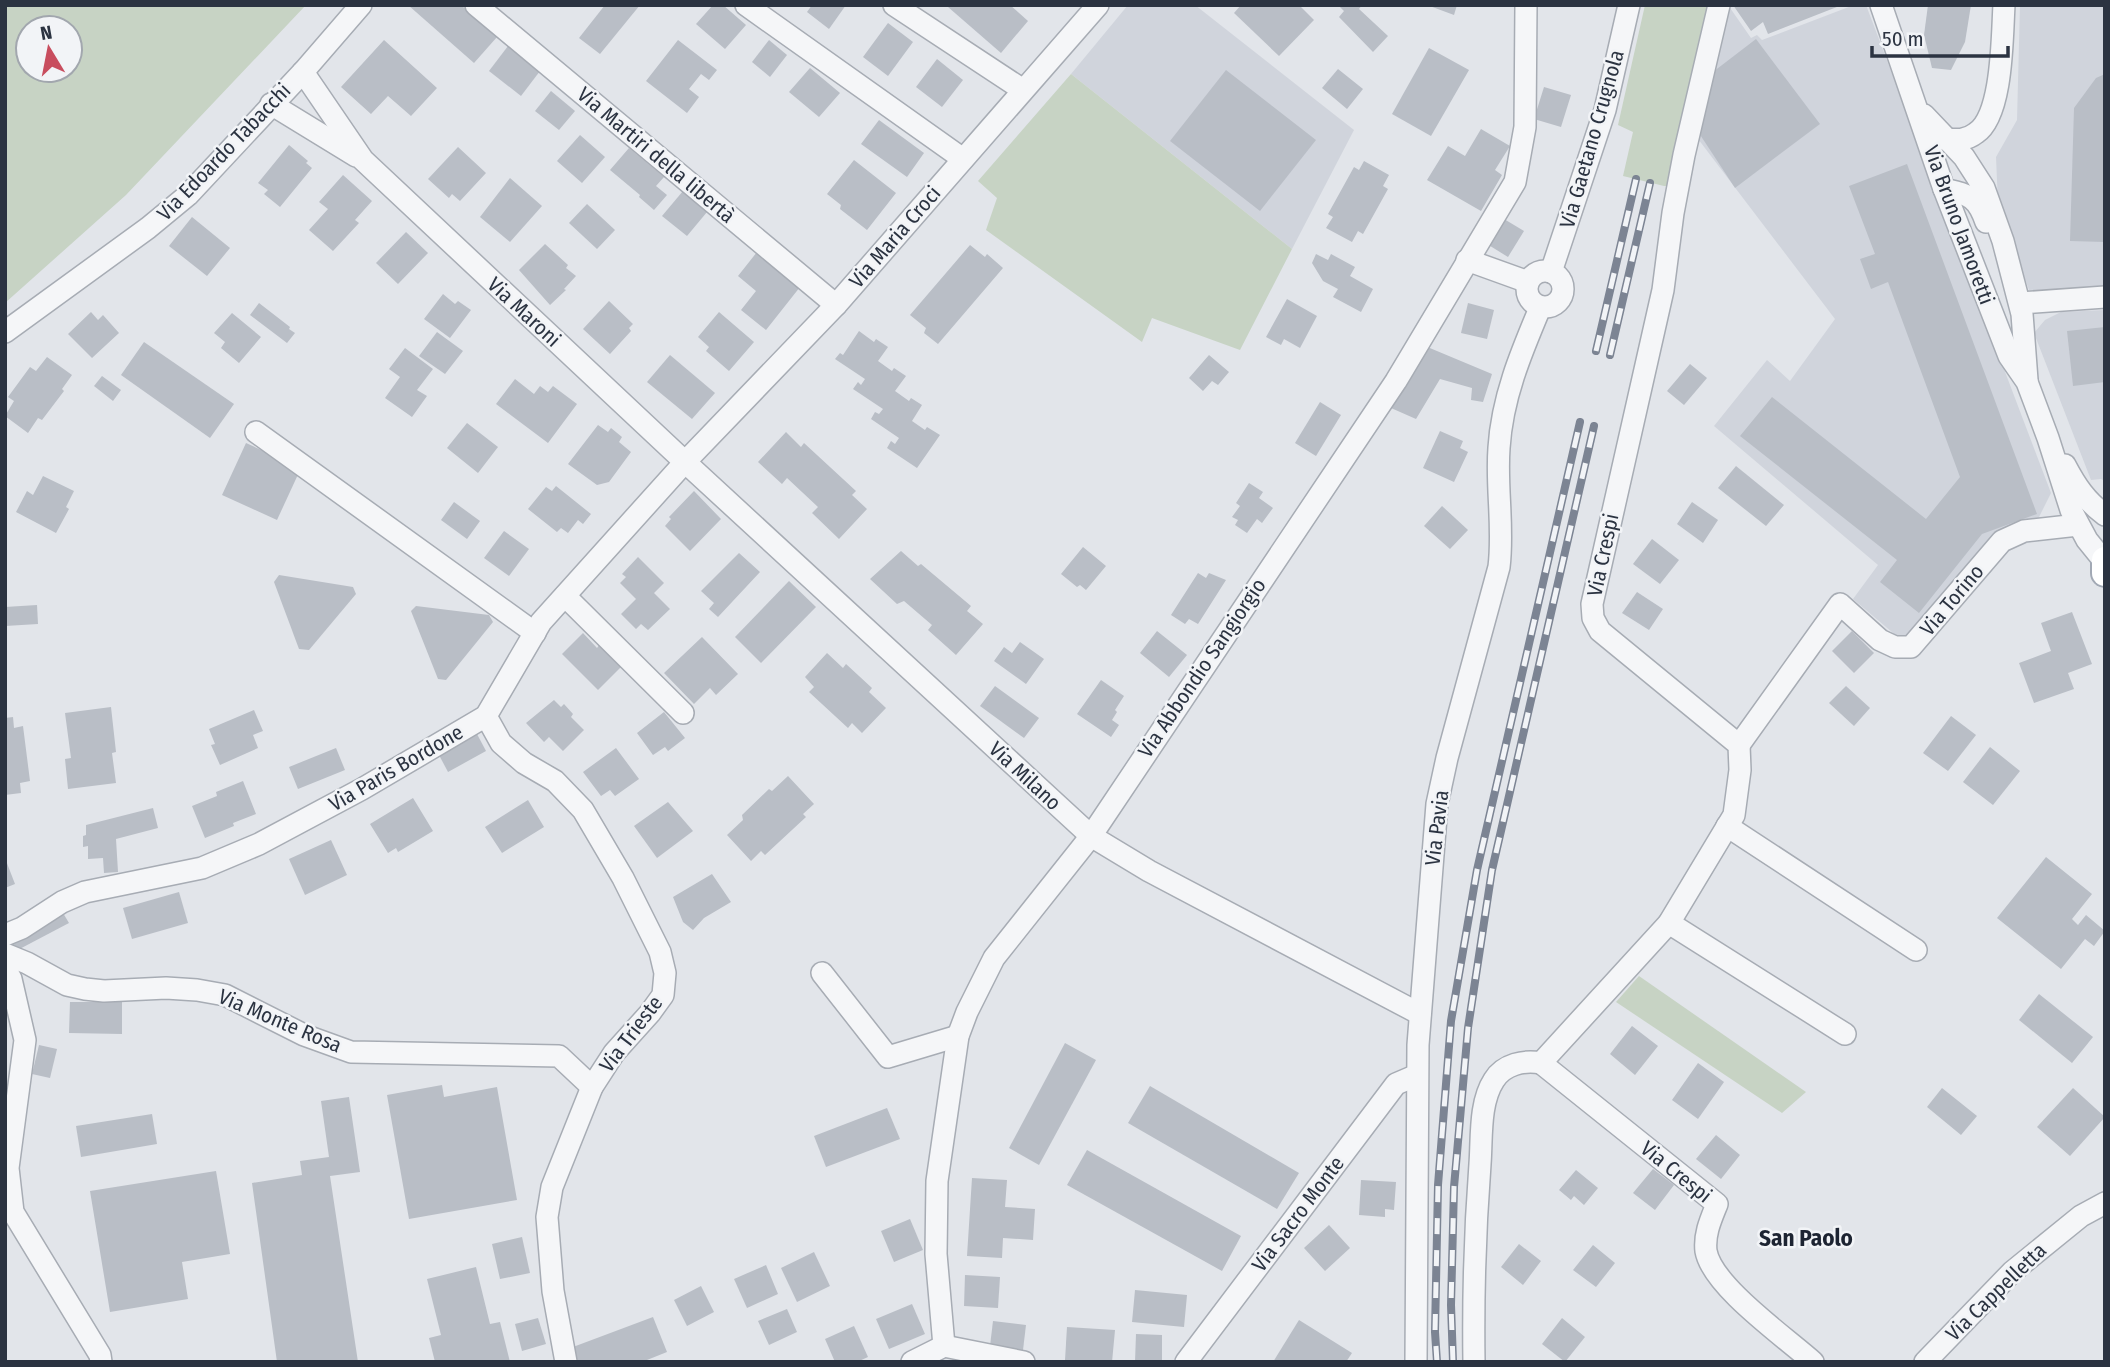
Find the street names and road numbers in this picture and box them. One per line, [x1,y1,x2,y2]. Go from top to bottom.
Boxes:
street label: Via Gaetano Crugnola [1554,47,1630,231]
street label: Via Edoardo Tabacchi [152,78,296,226]
street label: Via Martiri della libertà [572,81,740,229]
street label: Via Bruno Jamoretti [1918,142,2000,308]
street label: Via Maria Croci [844,181,946,293]
street label: Via Maroni [482,272,566,352]
street label: Via Crespi [1582,511,1624,599]
street label: Via Torino [1915,559,1989,641]
street label: Via Abbondio Sangiorgio [1132,573,1272,763]
street label: Via Paris Bordone [324,719,468,817]
street label: Via Milano [983,736,1067,816]
street label: Via Pavia [1419,789,1455,867]
street label: Via Monte Rosa [214,983,346,1059]
street label: Via Trieste [594,991,668,1077]
street label: Via Crespi [1635,1135,1717,1209]
street label: Via Sacro Monte [1246,1151,1350,1277]
street label: Via Cappelletta [1940,1238,2052,1346]

